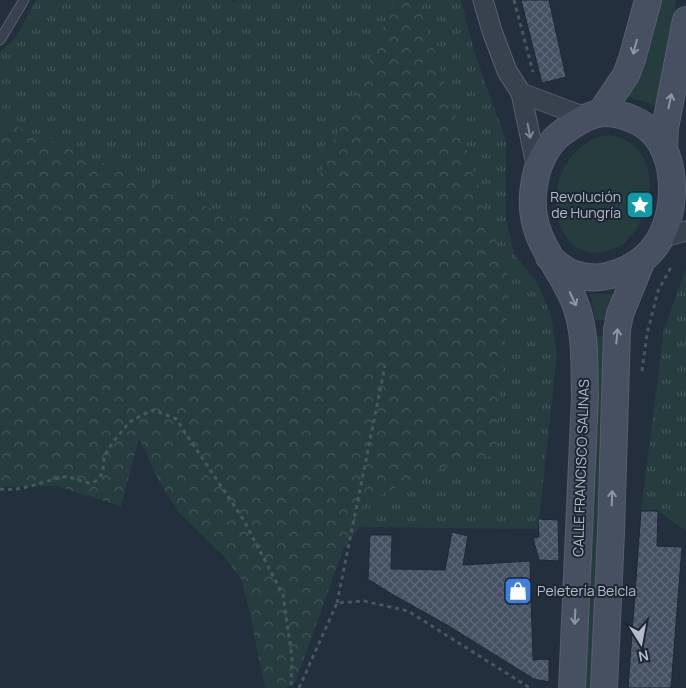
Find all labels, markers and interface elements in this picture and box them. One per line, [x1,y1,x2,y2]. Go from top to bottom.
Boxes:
one-way arrow [630,39,640,55]
one-way arrow [666,94,675,110]
one-way arrow [525,123,534,139]
place label: Revolución de Hungría [550,187,621,222]
place icon: Revolución de Hungría [625,190,655,220]
one-way arrow [568,291,578,306]
one-way arrow [612,328,622,344]
street label: CALLE FRANCISCO SALINAS [568,379,593,557]
one-way arrow [608,490,617,506]
shop icon: Peletería Belcla [503,576,533,606]
place label: Peletería Belcla [537,581,636,600]
one-way arrow [570,609,579,625]
north arrow [616,618,666,668]
text: N [637,646,650,667]

